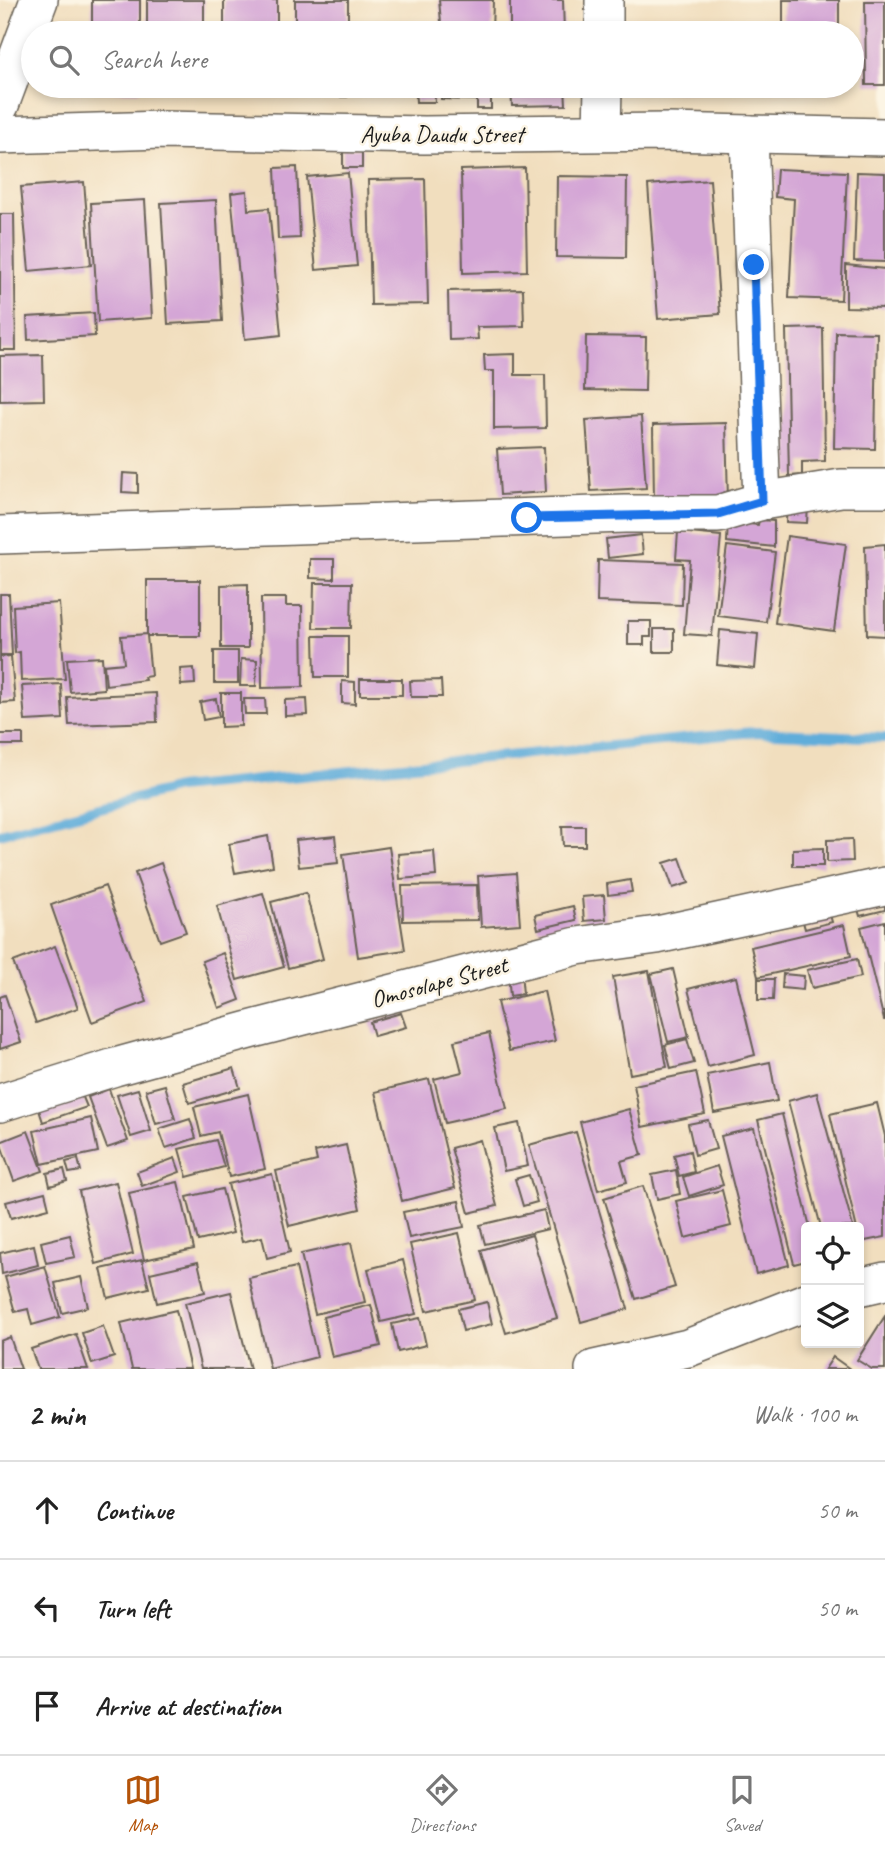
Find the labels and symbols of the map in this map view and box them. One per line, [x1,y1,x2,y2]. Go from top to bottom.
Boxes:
street label: Ayuba Daudu Street [360,119,527,149]
route end [738,249,769,280]
route start [511,502,542,533]
street label: Omosolape Street [368,949,512,1015]

